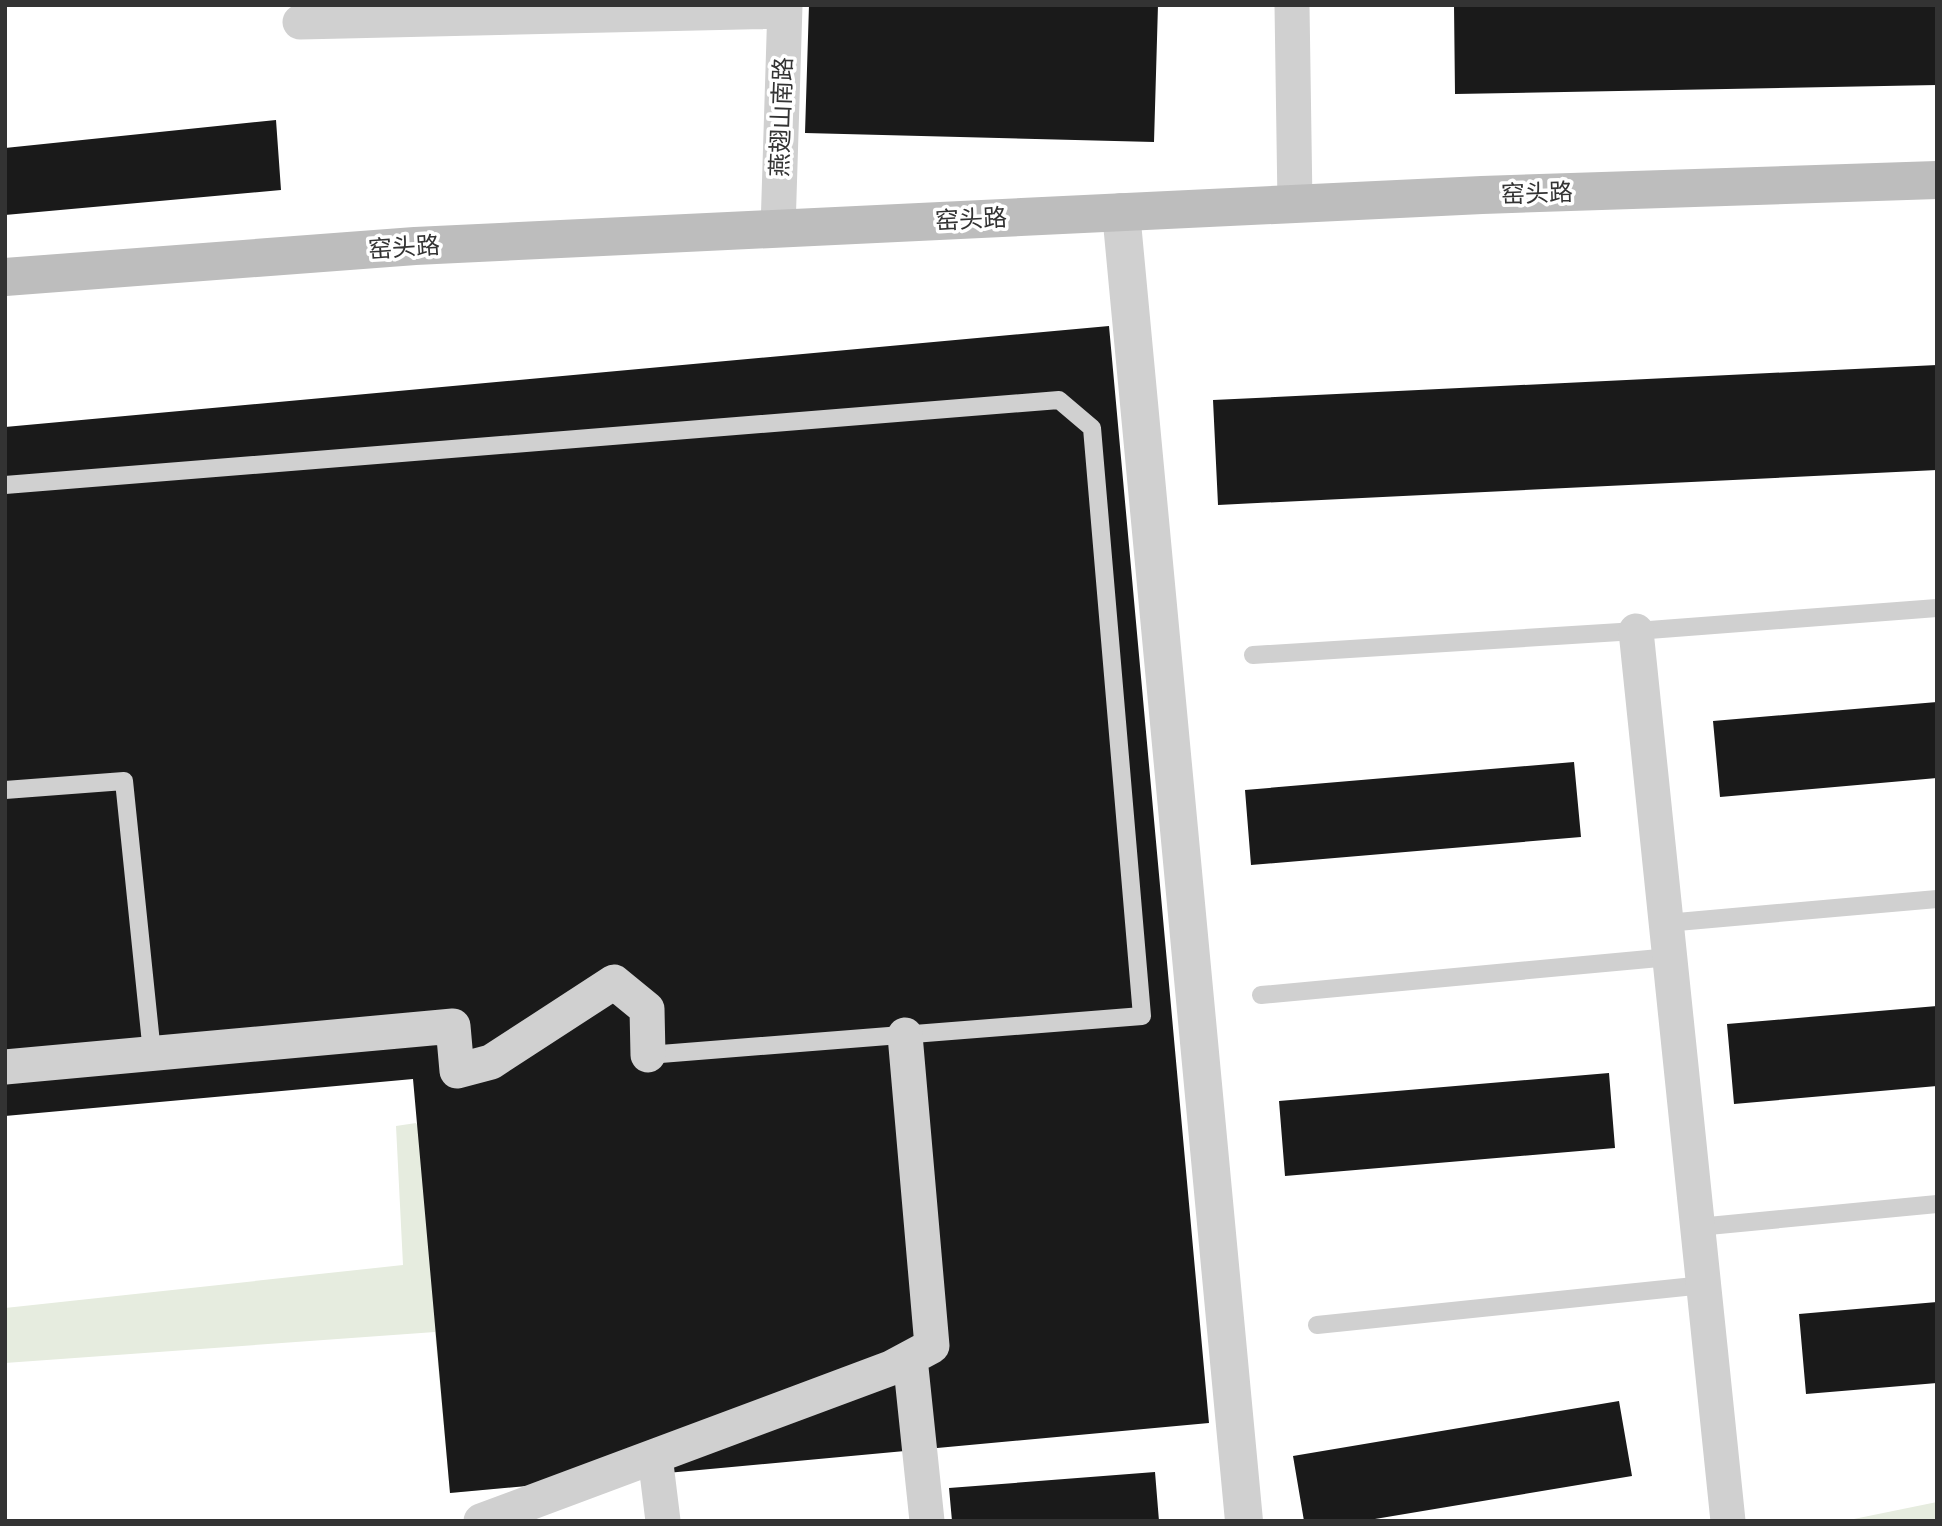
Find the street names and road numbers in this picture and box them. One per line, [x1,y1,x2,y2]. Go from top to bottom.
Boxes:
street label: 燕翅山南路 [765,57,797,177]
street label: 窑头路 [1501,178,1573,208]
street label: 窑头路 [934,204,1008,234]
street label: 窑头路 [367,231,441,263]

